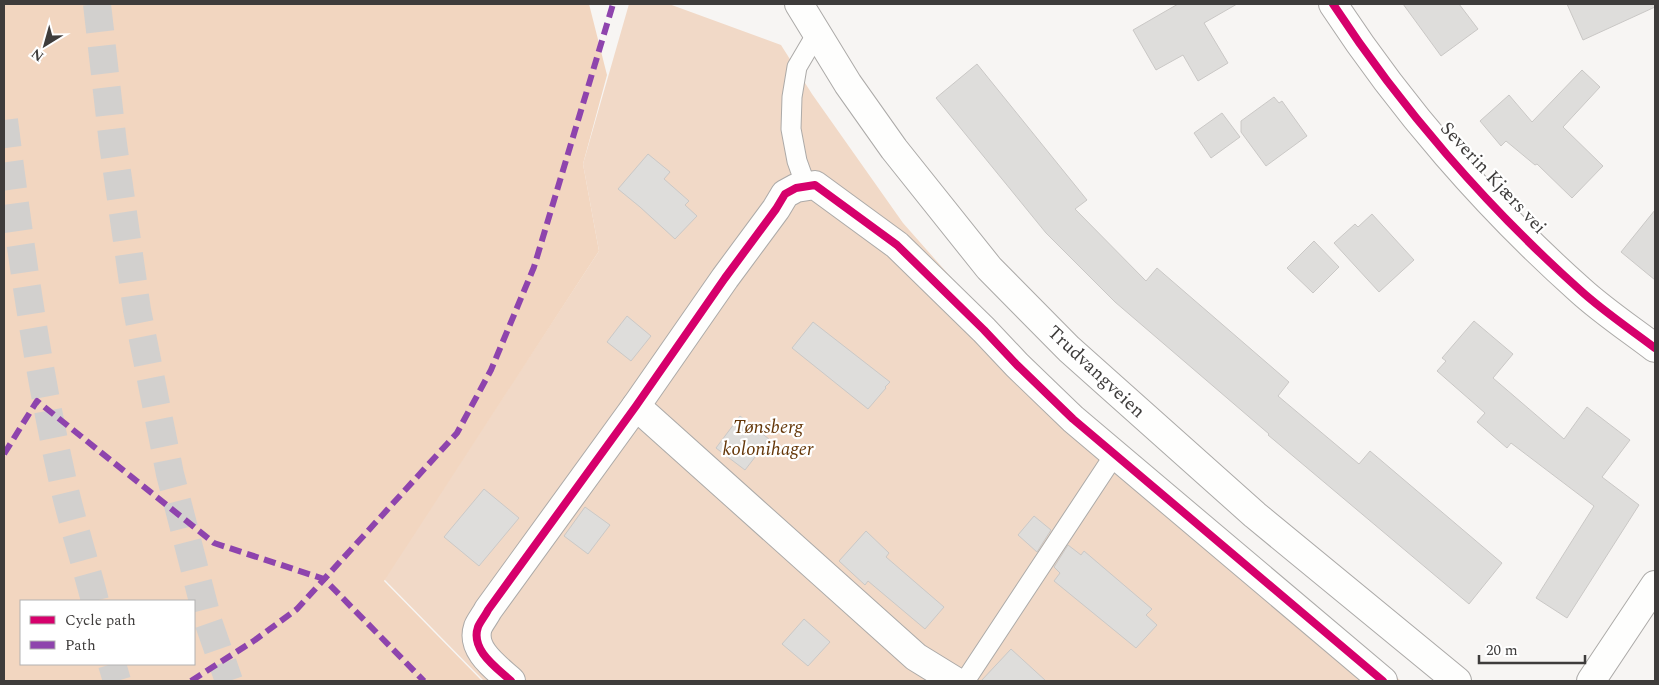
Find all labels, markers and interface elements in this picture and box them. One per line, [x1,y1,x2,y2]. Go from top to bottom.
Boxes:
north arrow [20,20,70,70]
text: N [27,43,48,67]
street label: Severin Kjærs vei [1433,115,1553,241]
street label: Trudvangveien [1040,319,1152,425]
park label: Tønsberg kolonihager [722,413,814,464]
legend [20,600,195,665]
text: Cycle path [65,609,136,632]
scale bar [1479,632,1585,664]
text: Path [65,634,96,657]
text: 20 m [1486,639,1518,662]

